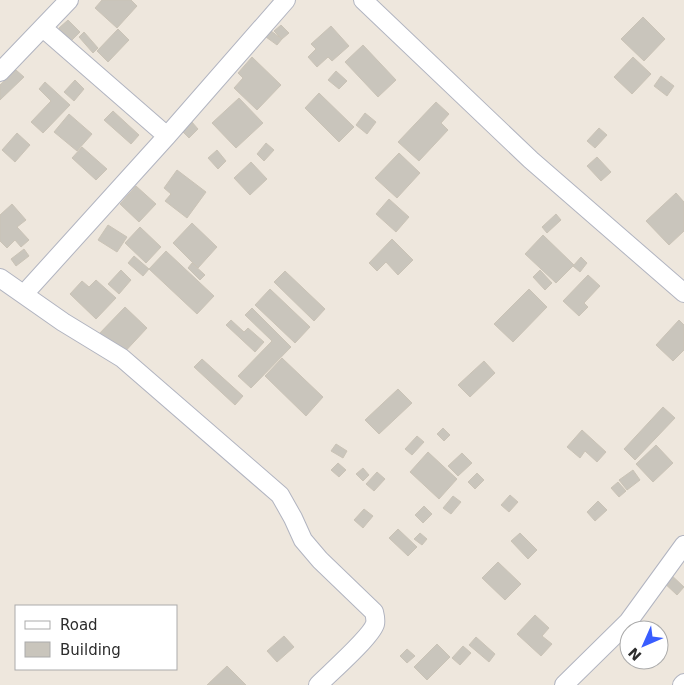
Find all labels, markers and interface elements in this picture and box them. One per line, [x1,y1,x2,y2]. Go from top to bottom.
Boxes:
legend [15,605,178,670]
text: Road [60,616,98,634]
north arrow [619,620,669,670]
text: Building [60,641,121,659]
text: N [625,644,645,664]

